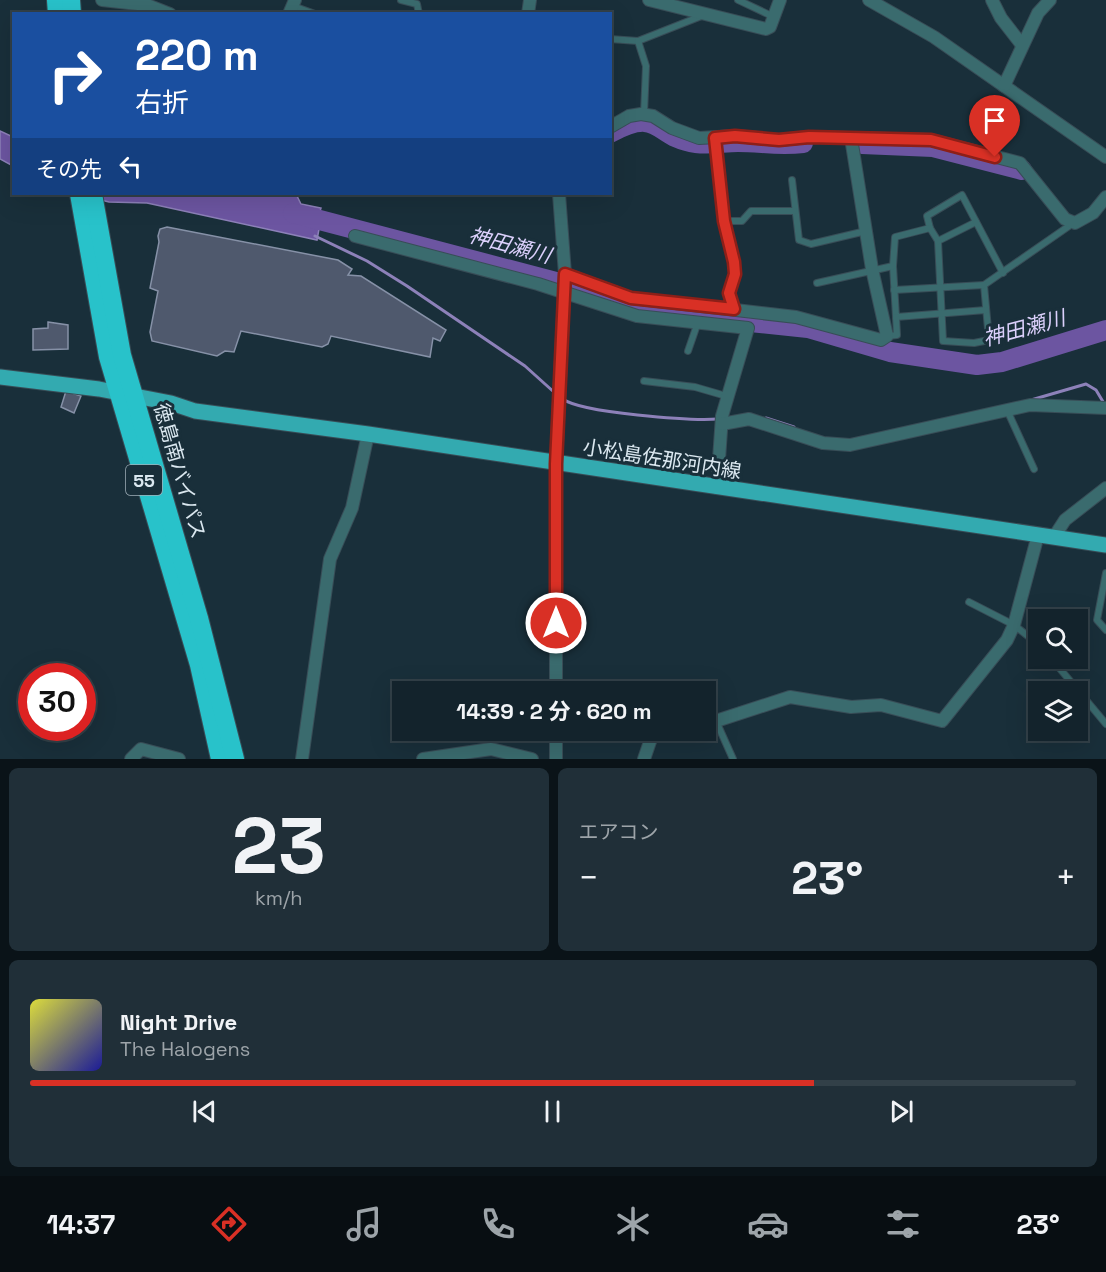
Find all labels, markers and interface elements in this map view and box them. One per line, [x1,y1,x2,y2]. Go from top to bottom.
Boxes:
text: 220 m [135,29,259,82]
icon: right [36,36,114,114]
text: 右折 [135,85,189,120]
pin [969,95,1020,157]
icon: arrive [978,104,1011,137]
icon: left [114,150,147,183]
text: その先 [36,155,102,183]
water label: 神田瀬川 [466,221,556,269]
water label: 神田瀬川 [980,304,1070,352]
street label: 徳島南バイパス [148,400,212,542]
street label: 小松島佐那河内線 [581,434,743,484]
road number: 55 [126,465,162,495]
position arrow [524,591,588,655]
map controls [1028,609,1088,741]
button: search [1028,609,1088,669]
speed limit sign: 30 [18,663,96,741]
button: layers [1028,681,1088,741]
text: 14:39 · 2 分 · 620 m [456,697,652,725]
text: 23 [232,796,326,896]
text: エアコン [579,819,659,845]
text: 23° [791,850,863,907]
text: − [579,857,599,899]
text: + [1056,857,1076,899]
text: km/h [255,885,303,911]
text: Night Drive [120,1008,237,1036]
text: The Halogens [120,1036,250,1062]
icon: previous [188,1095,221,1128]
icon: pause [536,1095,569,1128]
icon: next [885,1095,918,1128]
icon: directions [208,1203,250,1245]
icon: music [343,1203,385,1245]
icon: phone [477,1203,519,1245]
icon: climate [612,1203,654,1245]
icon: car [747,1203,789,1245]
icon: filters [882,1203,924,1245]
text: 14:37 [46,1207,115,1242]
text: 23° [1016,1207,1060,1242]

